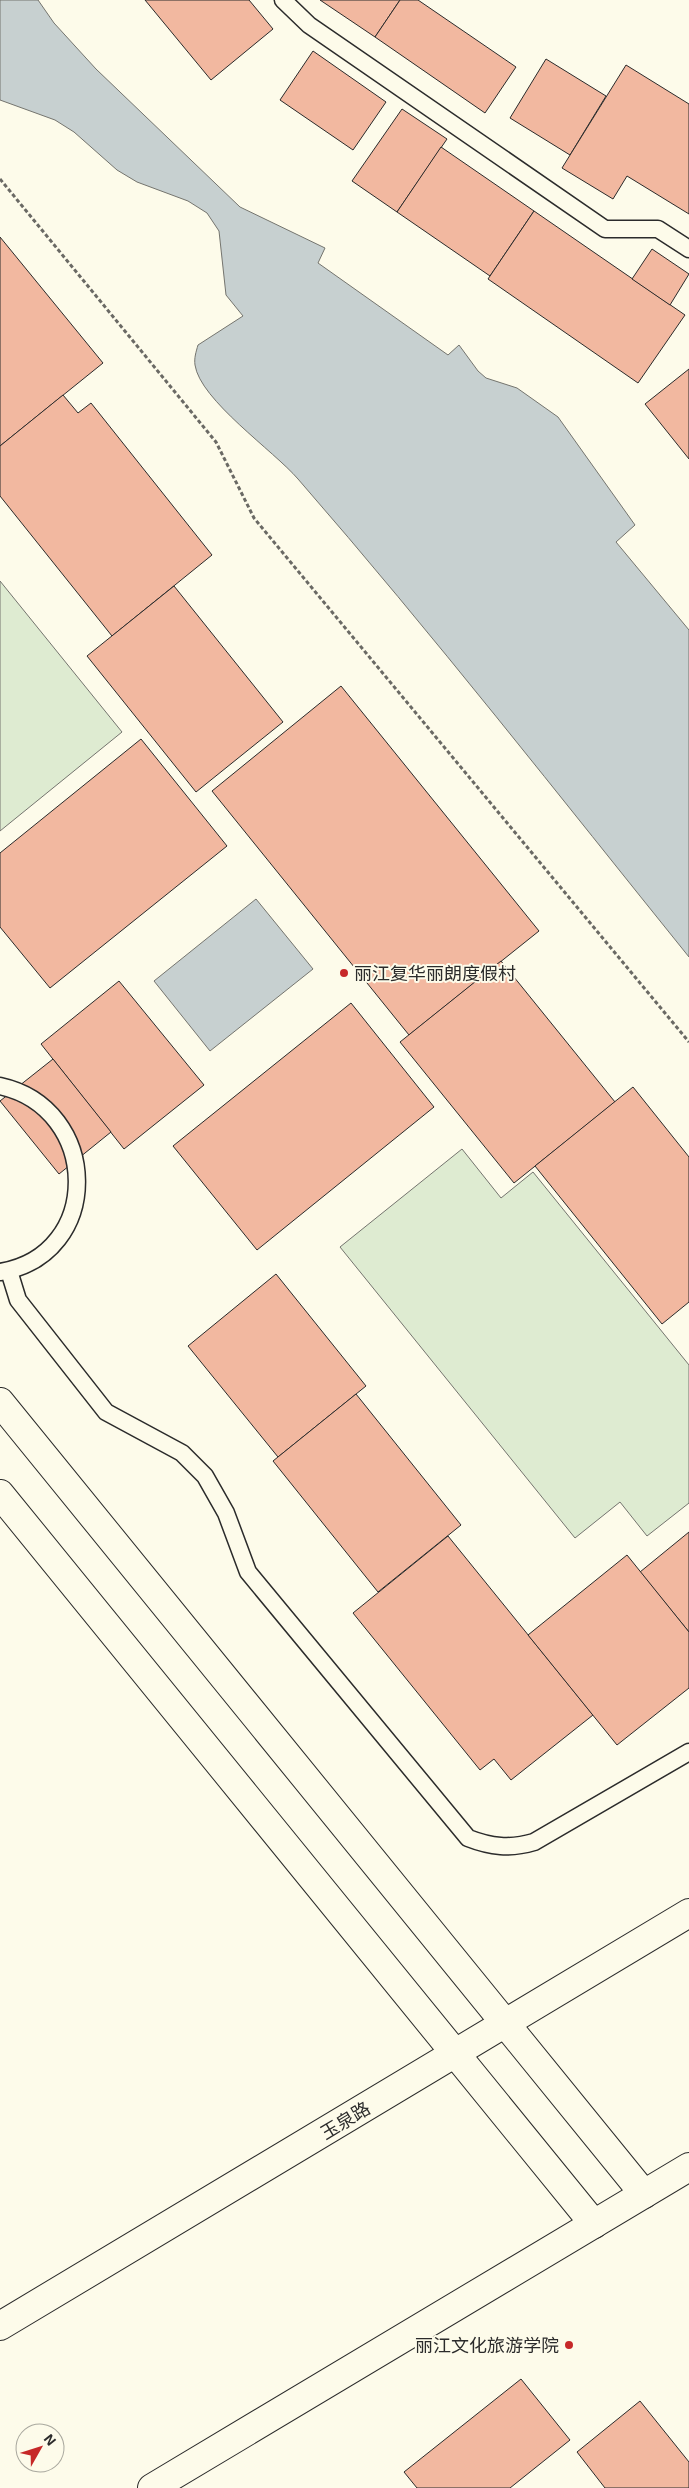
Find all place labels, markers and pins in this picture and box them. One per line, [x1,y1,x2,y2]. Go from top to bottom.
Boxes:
place label: 丽江复华丽朗度假村 [354,962,516,984]
marker: 丽江复华丽朗度假村 [338,967,350,979]
place label: 丽江文化旅游学院 [415,2334,559,2356]
marker: 丽江文化旅游学院 [563,2339,575,2351]

